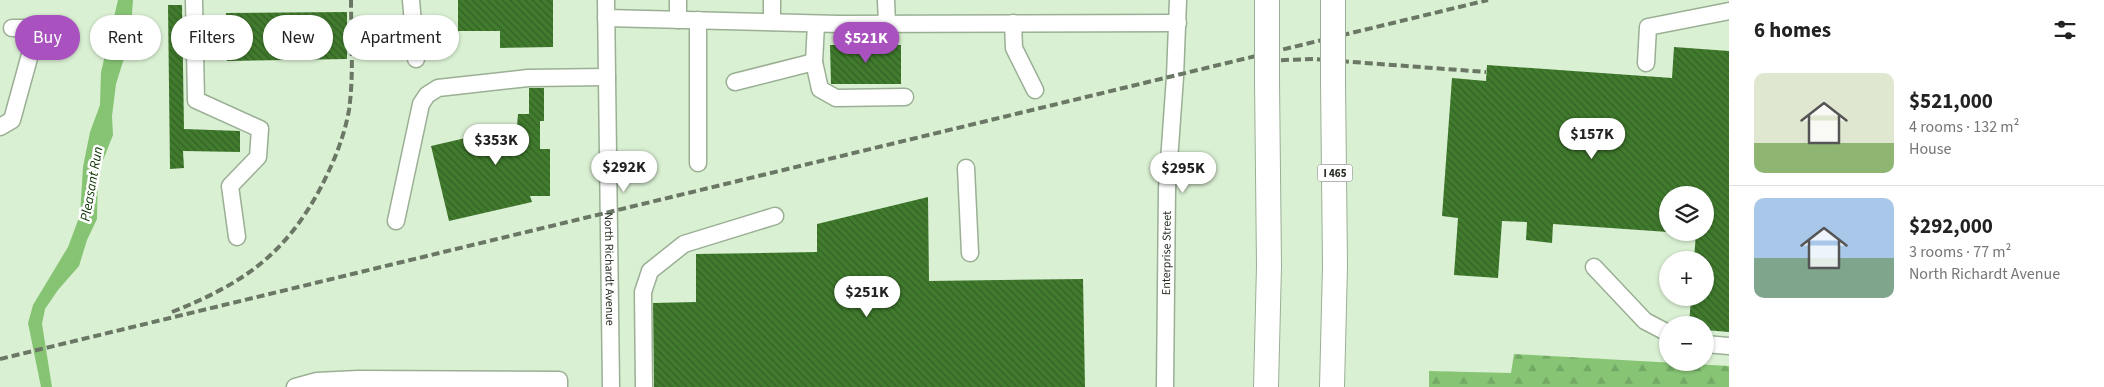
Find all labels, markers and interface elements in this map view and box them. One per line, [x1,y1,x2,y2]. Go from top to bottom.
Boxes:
chip: Buy [15,15,80,60]
chip: Rent [90,15,161,60]
chip: Filters [171,15,253,60]
chip: New [263,15,333,60]
chip: Apartment [343,15,459,60]
text: 6 homes [1754,15,1831,45]
icon: filters [2051,16,2079,44]
pin: $521K [831,22,901,64]
text: $521K [844,27,888,49]
text: $521,000 [1909,86,1993,116]
icon: home [1794,93,1854,153]
text: 4 rooms · 132 m² [1909,116,2019,138]
pin: $157K [1557,118,1627,160]
text: $157K [1570,123,1614,145]
pin: $353K [461,124,531,166]
text: $353K [474,129,518,151]
text: House [1909,138,1951,160]
water label: Pleasant Run [76,145,108,223]
pin: $292K [589,150,659,193]
pin: $295K [1148,152,1218,194]
text: $292K [602,156,646,178]
text: $295K [1161,157,1205,179]
road number: I 465 [1318,164,1352,182]
map controls [1659,186,1714,371]
button: layers [1659,186,1714,241]
street label: Enterprise Street [1158,211,1176,295]
text: $292,000 [1909,211,1993,241]
street label: North Richardt Avenue [600,212,618,326]
icon: home [1794,218,1854,278]
text: 3 rooms · 77 m² [1909,241,2011,263]
button: + [1659,251,1714,306]
text: North Richardt Avenue [1909,263,2060,285]
pin: $251K [832,276,902,318]
text: $251K [845,281,889,303]
button: − [1659,316,1714,371]

